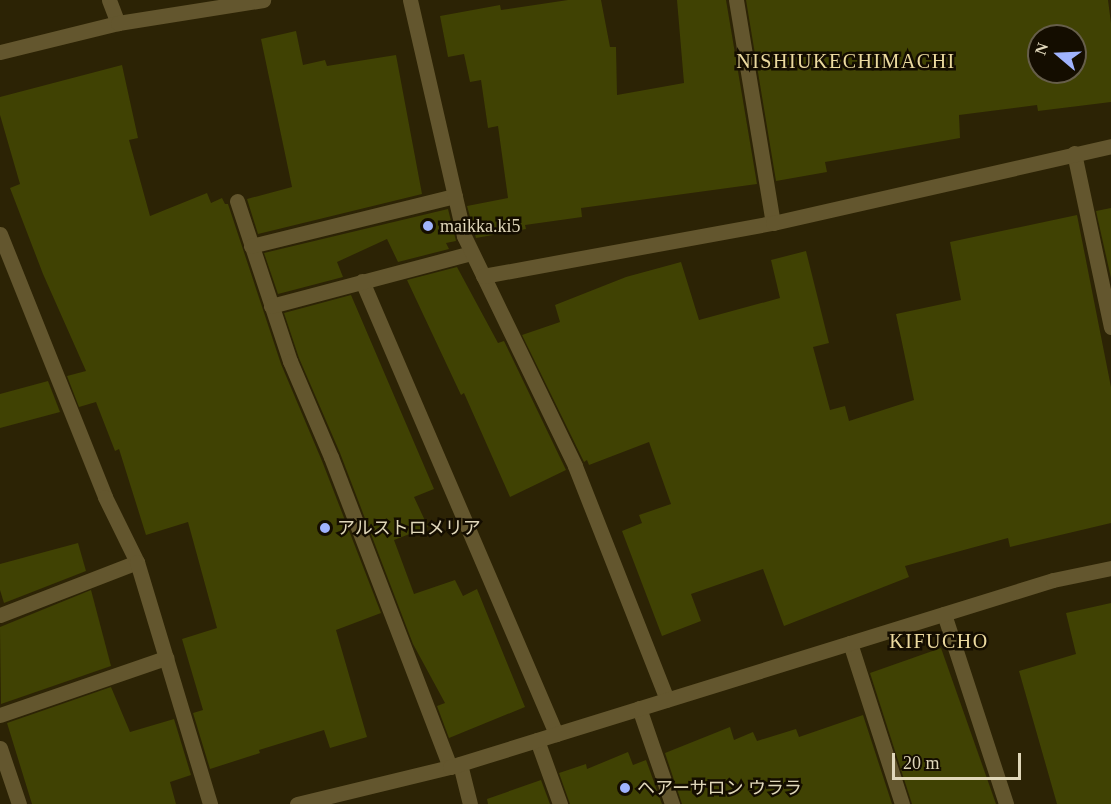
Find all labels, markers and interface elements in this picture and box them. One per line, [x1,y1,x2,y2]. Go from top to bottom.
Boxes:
north arrow [1027,24,1087,84]
text: N [1031,40,1051,57]
district label: NISHIUKECHIMACHI [736,49,956,73]
place label: maikka.ki5 [440,215,520,237]
marker: maikka.ki5 [421,219,435,233]
place label: アルストロメリア [337,517,481,539]
marker: アルストロメリア [318,521,332,535]
district label: KIFUCHO [889,629,989,653]
scale bar [895,741,1024,779]
text: 20 m [903,753,940,773]
place label: ヘアーサロン ウララ [637,777,802,799]
marker: ヘアーサロン ウララ [618,781,632,795]

